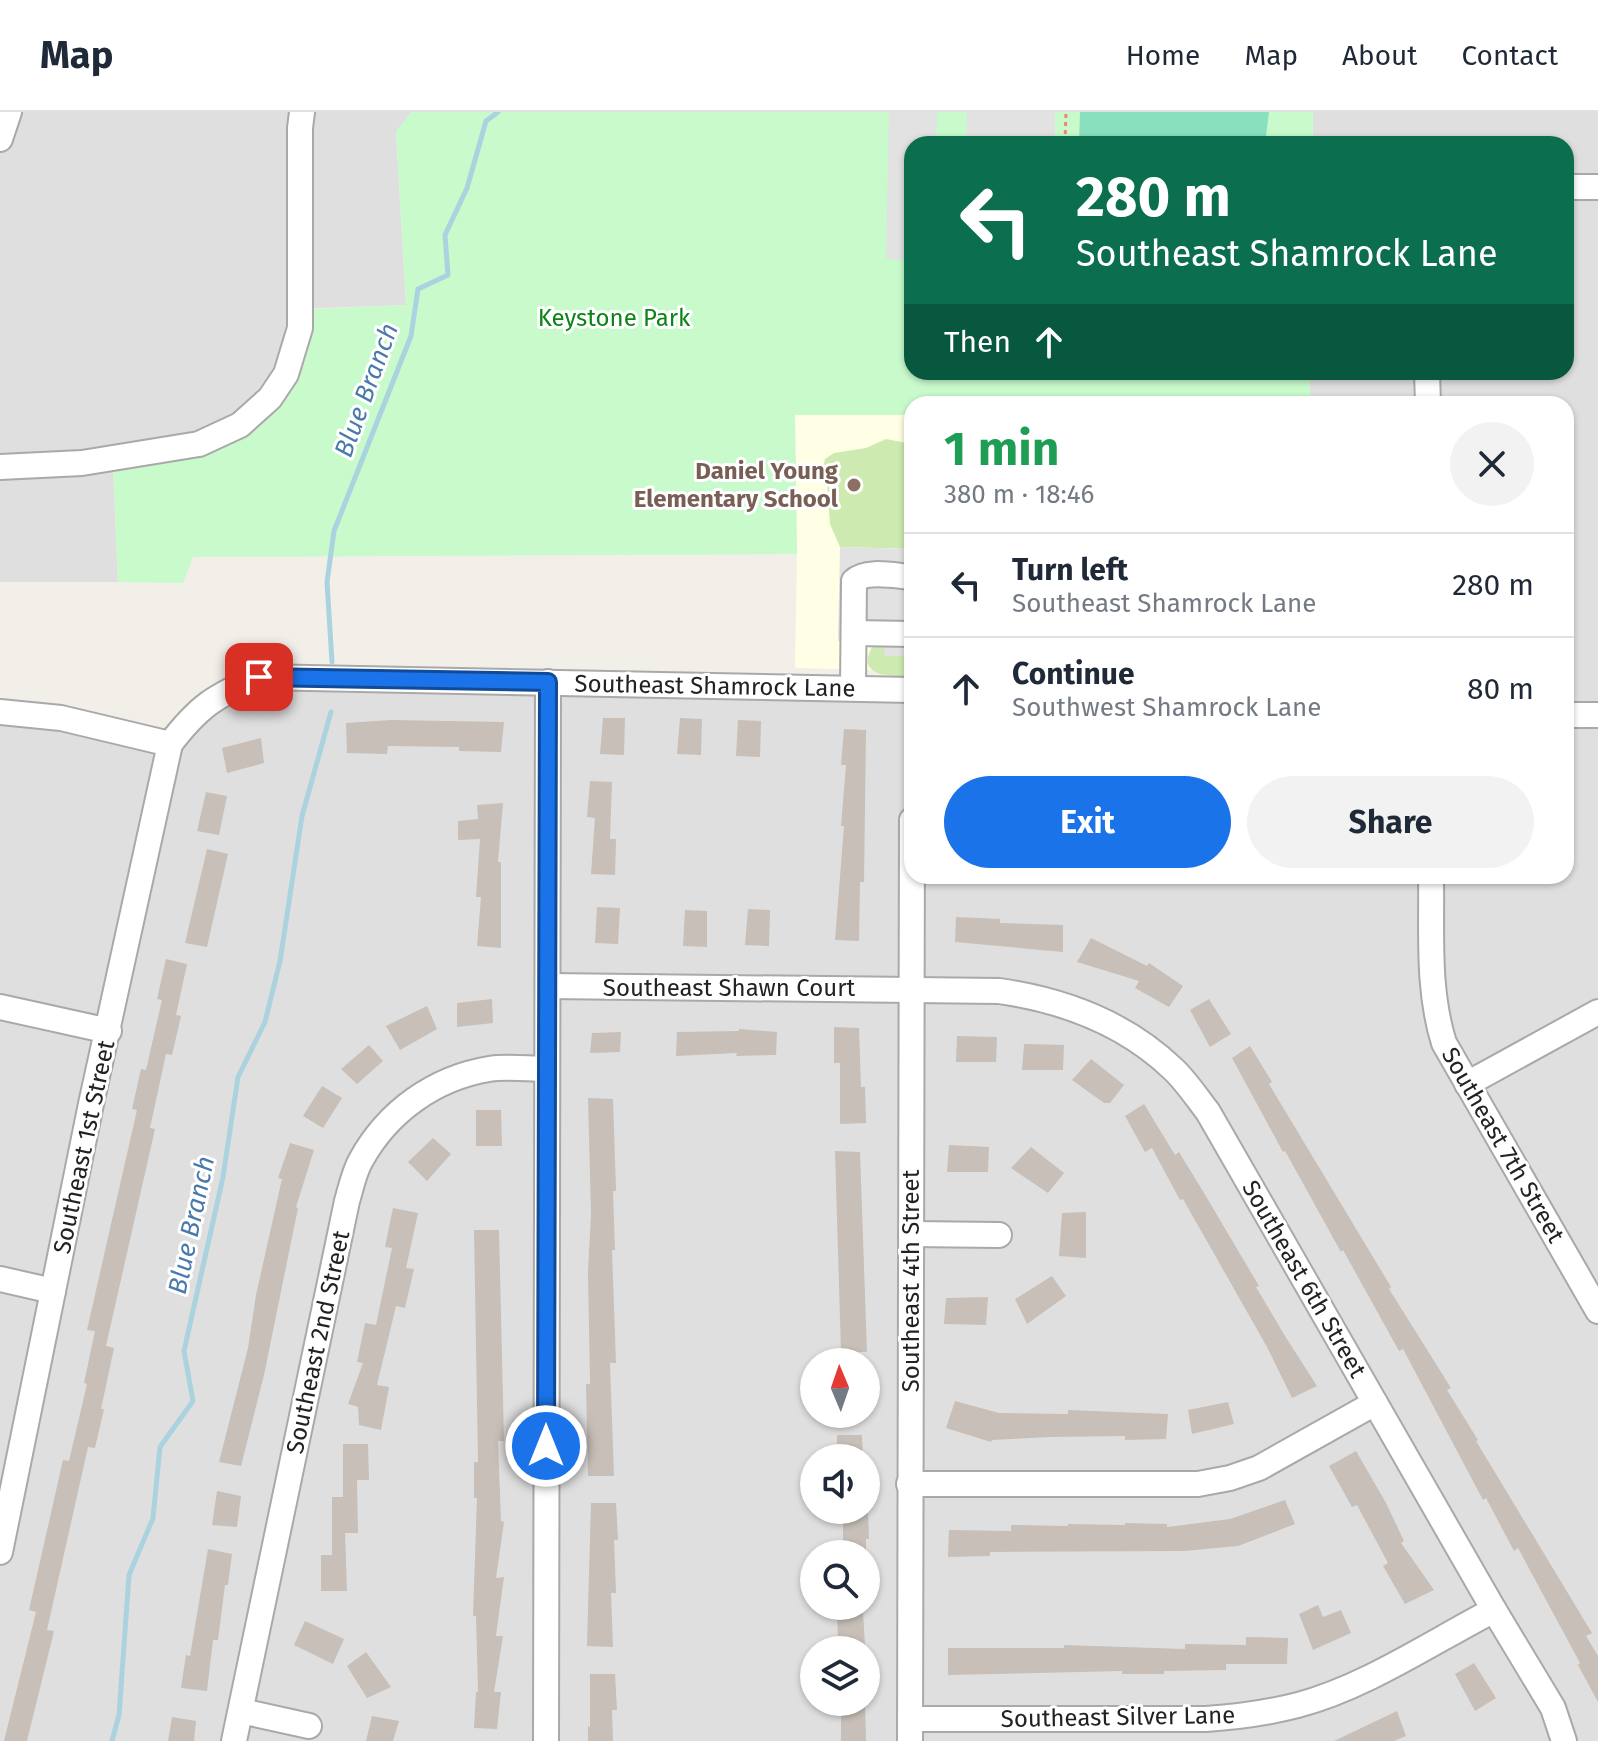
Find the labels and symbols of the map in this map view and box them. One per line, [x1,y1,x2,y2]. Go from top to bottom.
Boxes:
park label: Keystone Park [538,304,691,332]
water label: Blue Branch [328,319,405,461]
place label: Daniel Young Elementary School [634,457,839,513]
marker: Daniel Young Elementary School [845,476,863,494]
pin [225,643,293,711]
street label: Southeast Shamrock Lane [574,670,856,702]
street label: Southeast Shawn Court [603,974,855,1002]
street label: Southeast 1st Street [48,1037,120,1256]
street label: Southeast 7th Street [1436,1043,1570,1248]
water label: Blue Branch [162,1153,221,1297]
street label: Southeast 4th Street [897,1169,925,1392]
street label: Southeast 6th Street [1236,1176,1372,1383]
street label: Southeast 2nd Street [281,1228,355,1456]
north arrow [800,1348,880,1428]
position arrow [504,1404,588,1488]
street label: Southeast Silver Lane [1000,1701,1236,1733]

